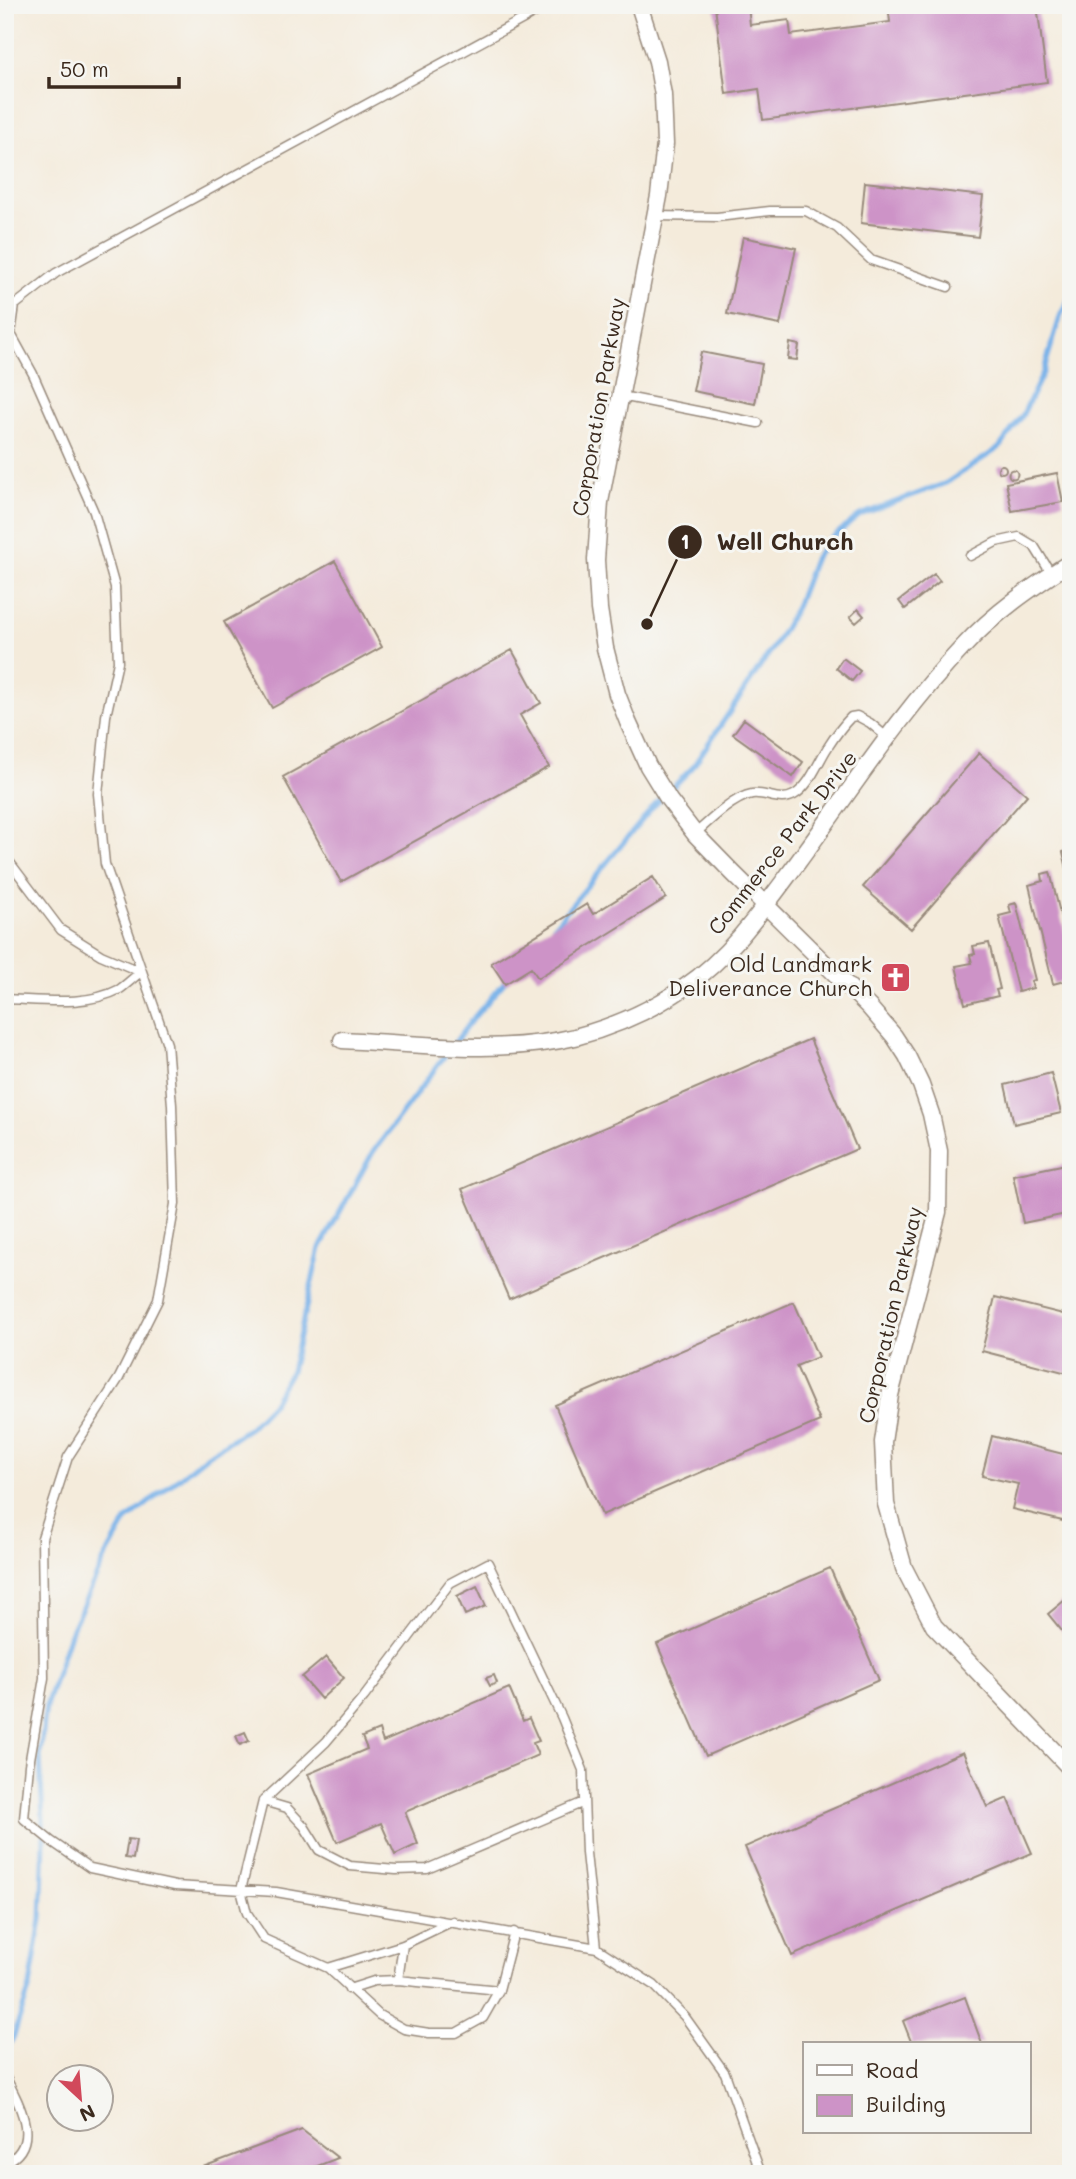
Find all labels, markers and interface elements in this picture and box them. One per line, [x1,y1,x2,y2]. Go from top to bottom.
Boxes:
scale bar [49,46,178,90]
text: 50 m [60,55,109,82]
street label: Corporation Parkway [565,295,630,518]
callout: Well Church [667,520,867,564]
text: Well Church [717,526,853,556]
text: 1 [680,527,690,554]
street label: Commerce Park Drive [701,745,862,940]
place label: Old Landmark Deliverance Church [668,950,872,1001]
church icon: Old Landmark Deliverance Church [878,960,912,994]
street label: Corporation Parkway [851,1204,928,1426]
legend [803,2042,1030,2134]
text: Road [866,2056,918,2083]
north arrow [46,2064,116,2134]
text: Building [866,2090,946,2117]
text: N [76,2099,100,2128]

